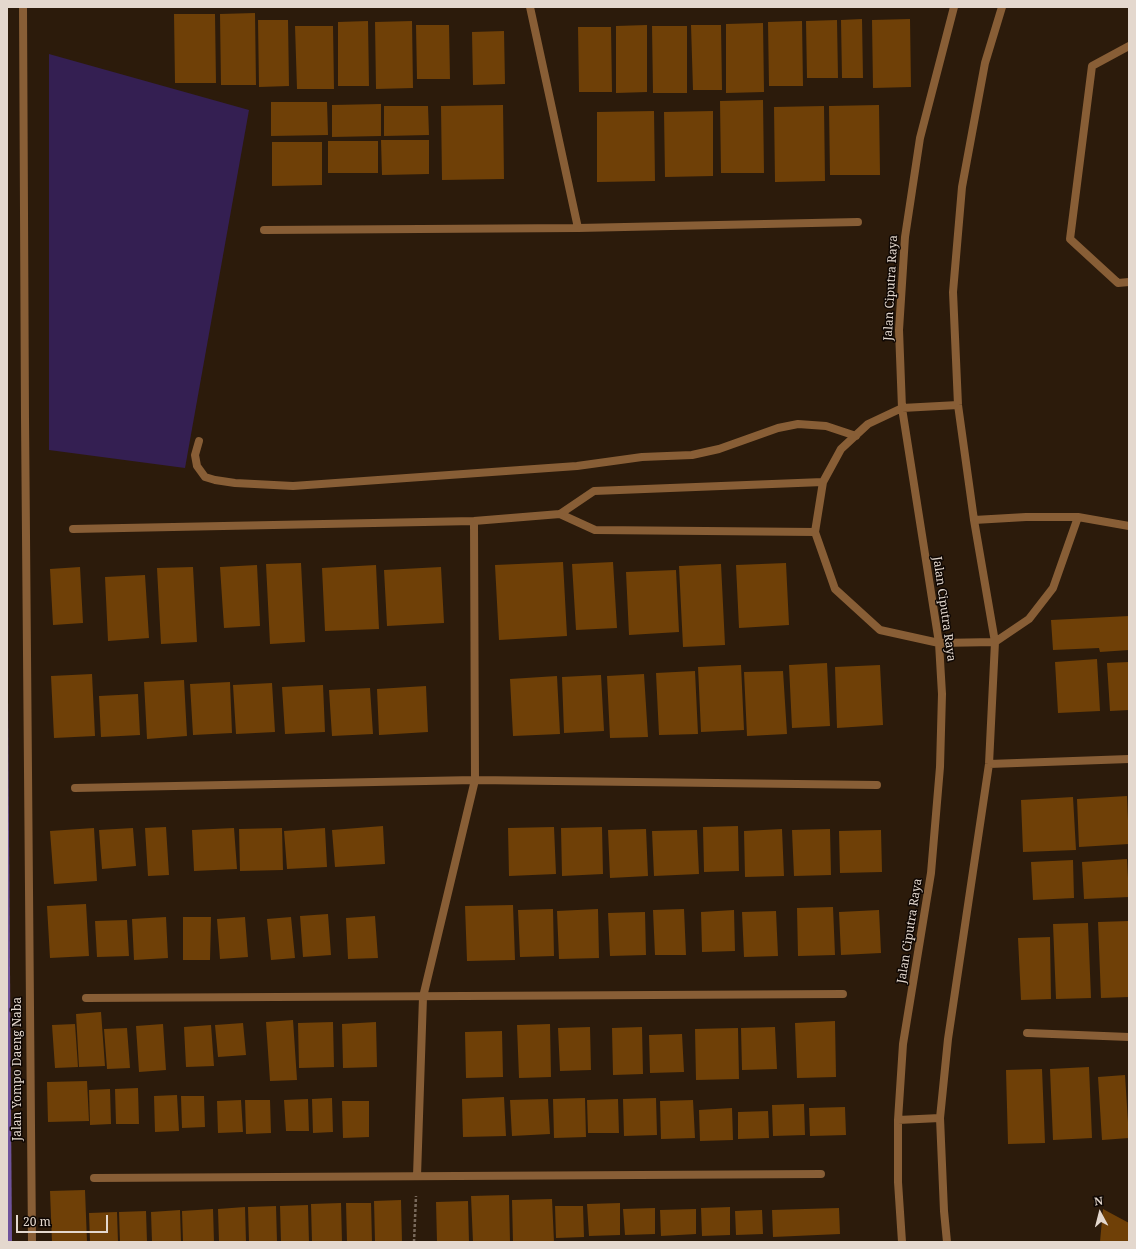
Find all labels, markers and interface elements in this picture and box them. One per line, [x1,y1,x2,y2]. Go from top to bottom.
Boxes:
street label: Jalan Ciputra Raya [881,235,901,341]
street label: Jalan Ciputra Raya [929,556,959,662]
street label: Jalan Ciputra Raya [895,878,925,984]
street label: Jalan Yompo Daeng Naba [11,997,25,1141]
north arrow [1080,1193,1120,1233]
text: N [1093,1193,1104,1209]
scale bar [18,1207,110,1233]
text: 20 m [23,1213,51,1230]

